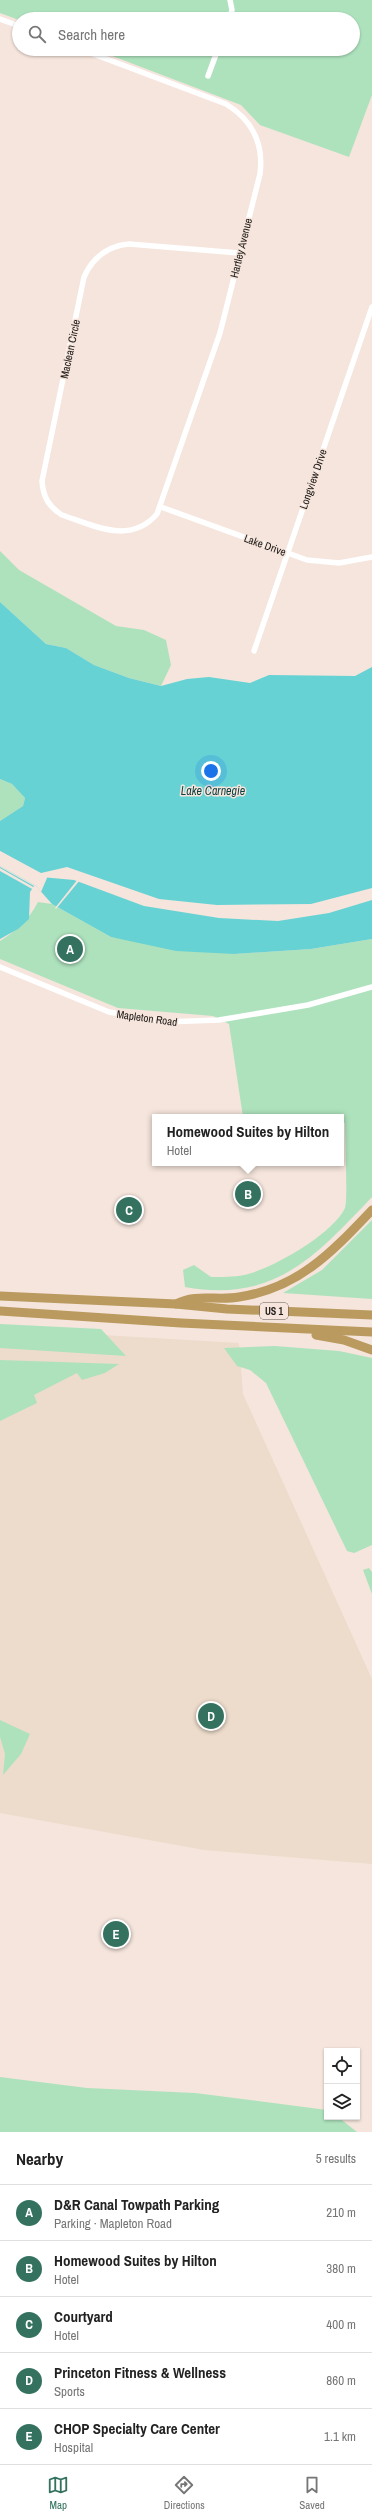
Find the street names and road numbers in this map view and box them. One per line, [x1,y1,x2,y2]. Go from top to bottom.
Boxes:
street label: Hartley Avenue [227,217,255,279]
street label: Maclean Circle [57,318,83,380]
street label: Longview Drive [296,447,330,511]
street label: Lake Drive [242,531,288,559]
street label: Mapleton Road [116,1007,178,1029]
road number: US 1 [260,1303,288,1319]

